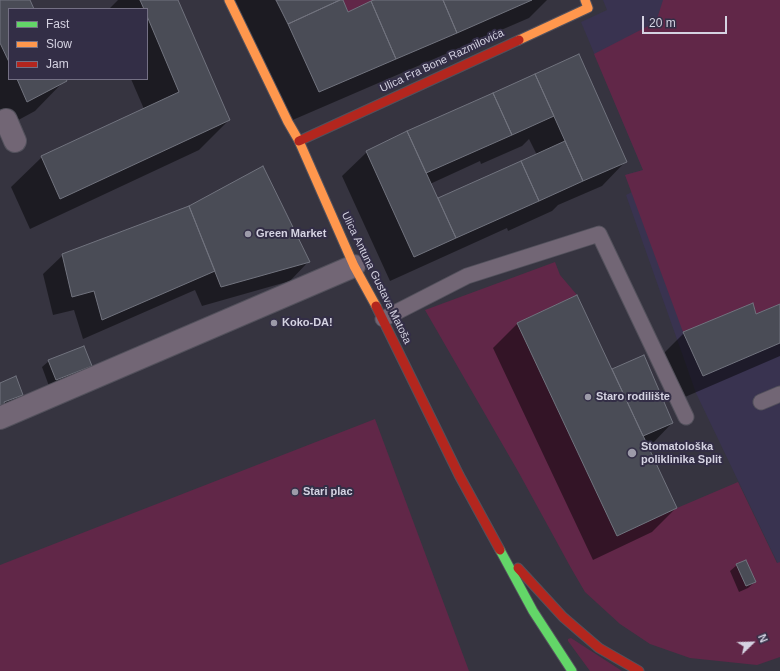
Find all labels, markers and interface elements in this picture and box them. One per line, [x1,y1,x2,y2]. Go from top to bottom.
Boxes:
legend [8,8,148,80]
scale bar [644,8,729,34]
text: 20 m [649,16,676,30]
text: Fast [46,17,69,31]
street label: Ulica Fra Bone Razmilovića [378,26,506,96]
text: Slow [46,37,72,51]
text: Jam [46,57,69,71]
street label: Ulica Antuna Gustava Matoša [338,210,414,346]
place label: Green Market [256,227,326,241]
marker: Green Market [243,229,253,239]
place label: Koko-DA! [282,316,333,330]
marker: Koko-DA! [269,318,279,328]
place label: Staro rodilište [596,390,670,404]
marker: Staro rodilište [583,392,593,402]
place label: Stomatološka poliklinika Split [641,440,722,466]
marker: Stomatološka poliklinika Split [626,447,638,459]
place label: Stari plac [303,485,353,499]
marker: Stari plac [290,487,300,497]
north arrow [732,623,772,663]
text: N [756,632,770,644]

